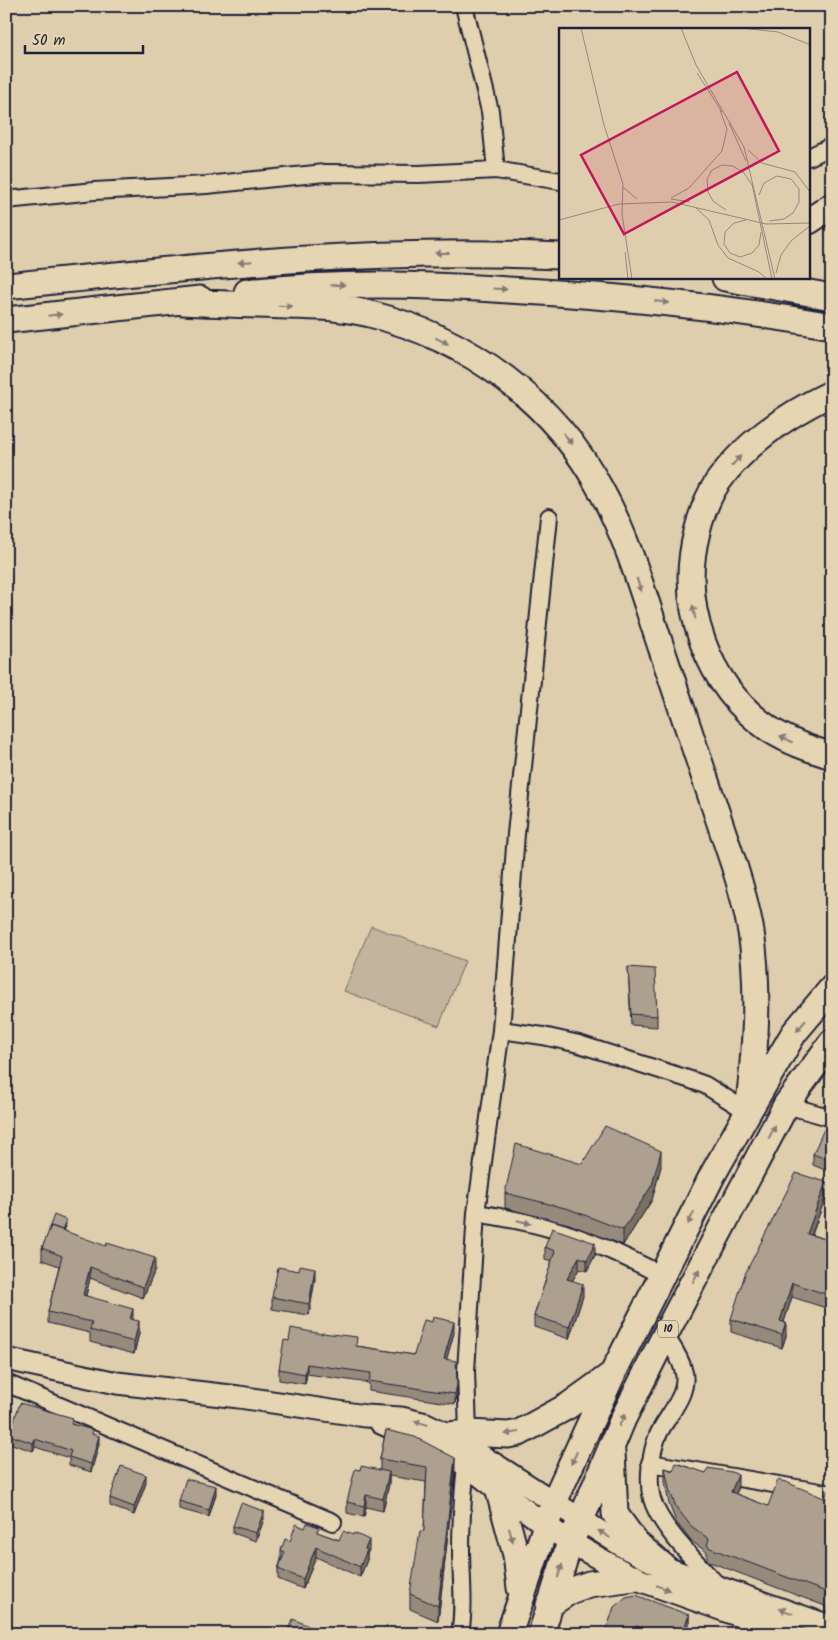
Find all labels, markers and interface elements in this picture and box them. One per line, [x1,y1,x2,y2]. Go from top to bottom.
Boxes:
scale bar [25,22,142,54]
inset map [559,28,810,279]
text: 50 m [32,29,66,53]
one-way arrow [434,250,450,258]
one-way arrow [236,258,252,266]
one-way arrow [330,280,346,288]
one-way arrow [493,286,509,294]
one-way arrow [655,298,671,306]
one-way arrow [277,303,293,311]
one-way arrow [47,311,63,319]
one-way arrow [434,337,449,345]
one-way arrow [563,433,574,446]
one-way arrow [730,456,742,468]
one-way arrow [636,577,644,592]
one-way arrow [690,603,698,619]
one-way arrow [779,734,794,743]
one-way arrow [795,1019,806,1032]
one-way arrow [768,1125,776,1139]
one-way arrow [687,1211,695,1225]
one-way arrow [516,1218,532,1226]
one-way arrow [692,1268,700,1283]
road number: 10 [658,1320,678,1338]
one-way arrow [619,1413,627,1427]
one-way arrow [413,1419,428,1427]
one-way arrow [504,1429,520,1437]
one-way arrow [570,1451,578,1465]
one-way arrow [507,1528,515,1543]
one-way arrow [598,1530,611,1539]
one-way arrow [557,1563,565,1578]
one-way arrow [655,1585,670,1592]
one-way arrow [778,1607,793,1614]

